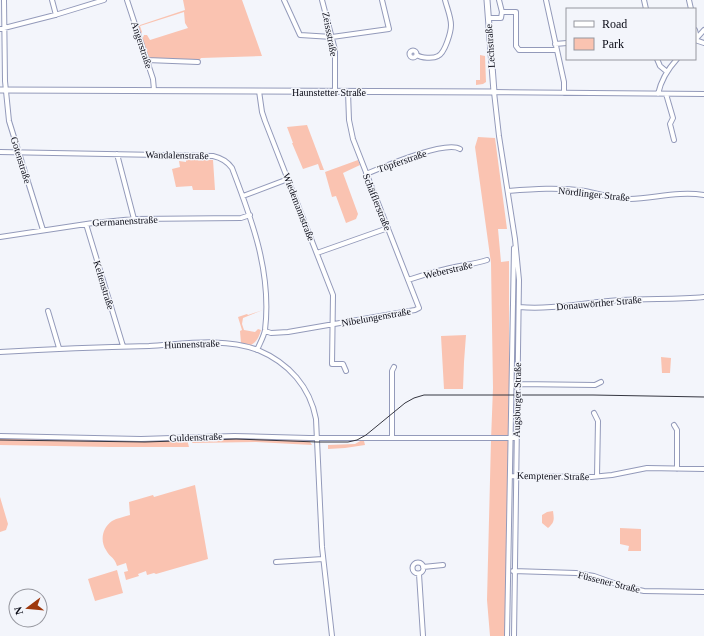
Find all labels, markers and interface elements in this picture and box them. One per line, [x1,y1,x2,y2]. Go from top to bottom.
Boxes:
legend [566,8,696,60]
street label: Zeissstraße [320,11,340,58]
text: Road [602,17,627,31]
street label: Angerstraße [129,20,155,70]
street label: Lechstraße [483,23,497,68]
text: Park [602,37,624,51]
street label: Haunstetter Straße [292,87,367,98]
street label: Gotenstraße [9,135,33,185]
street label: Töpferstraße [376,147,428,175]
street label: Wandalenstraße [145,149,209,161]
street label: Wiedemannstraße [281,172,317,243]
street label: Schäfflerstraße [361,172,394,233]
street label: Nördlinger Straße [558,185,631,203]
street label: Germanenstraße [92,214,159,228]
street label: Keltenstraße [91,259,117,311]
street label: Weberstraße [423,259,474,281]
street label: Donauwörther Straße [556,294,643,312]
street label: Nibelungenstraße [340,305,412,329]
street label: Hunnenstraße [164,338,220,350]
street label: Augsburger Straße [511,362,523,438]
street label: Guldenstraße [169,431,223,443]
street label: Kemptener Straße [517,470,590,482]
street label: Füssener Straße [577,569,642,595]
north arrow [8,588,48,628]
text: N [12,605,25,616]

